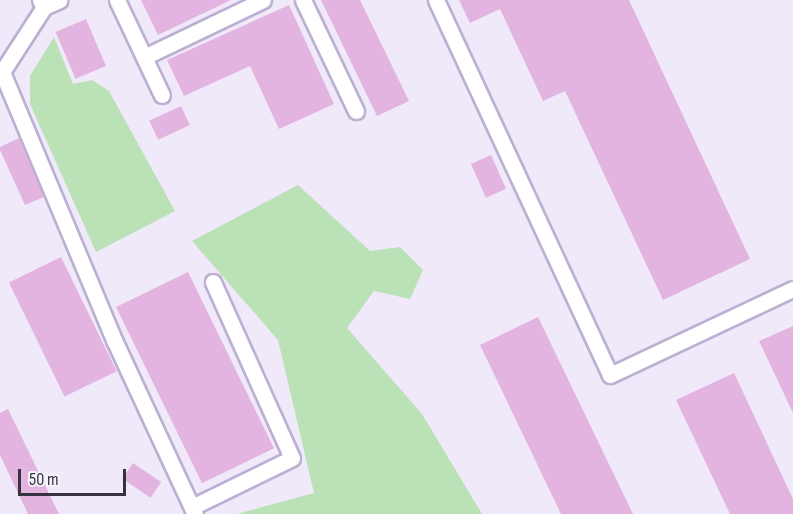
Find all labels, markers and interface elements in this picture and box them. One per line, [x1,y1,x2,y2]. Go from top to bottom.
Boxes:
scale bar [21,457,129,495]
text: 50 m [29,469,59,490]

